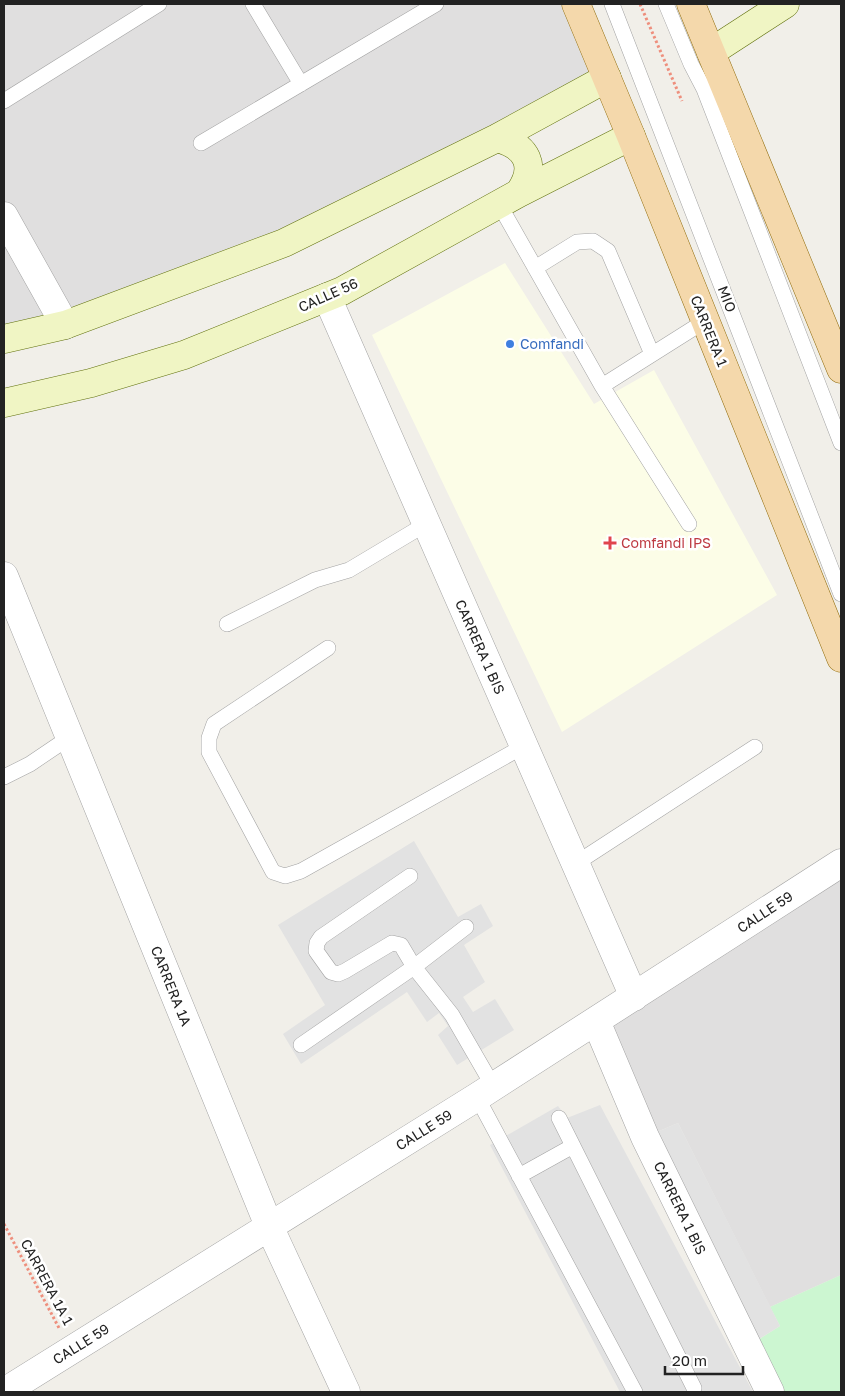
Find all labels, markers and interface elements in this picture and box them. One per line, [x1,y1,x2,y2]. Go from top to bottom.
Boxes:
street label: CALLE 56 [295,274,360,315]
street label: MIO [715,283,740,314]
street label: CARRERA 1 [687,293,732,369]
place label: Comfandi [520,335,584,352]
marker: Comfandi [504,338,516,350]
place label: Comfandi IPS [621,534,711,551]
marker: Comfandi IPS [603,536,617,550]
street label: CARRERA 1 BIS [452,597,509,697]
street label: CALLE 59 [734,887,796,936]
street label: CARRERA 1A [148,943,195,1029]
street label: CALLE 59 [392,1106,455,1154]
street label: CARRERA 1 BIS [651,1158,710,1257]
street label: CARRERA 1A 1 [18,1236,77,1328]
street label: CALLE 59 [49,1320,112,1368]
scale bar [665,1344,742,1376]
text: 20 m [672,1351,707,1369]

